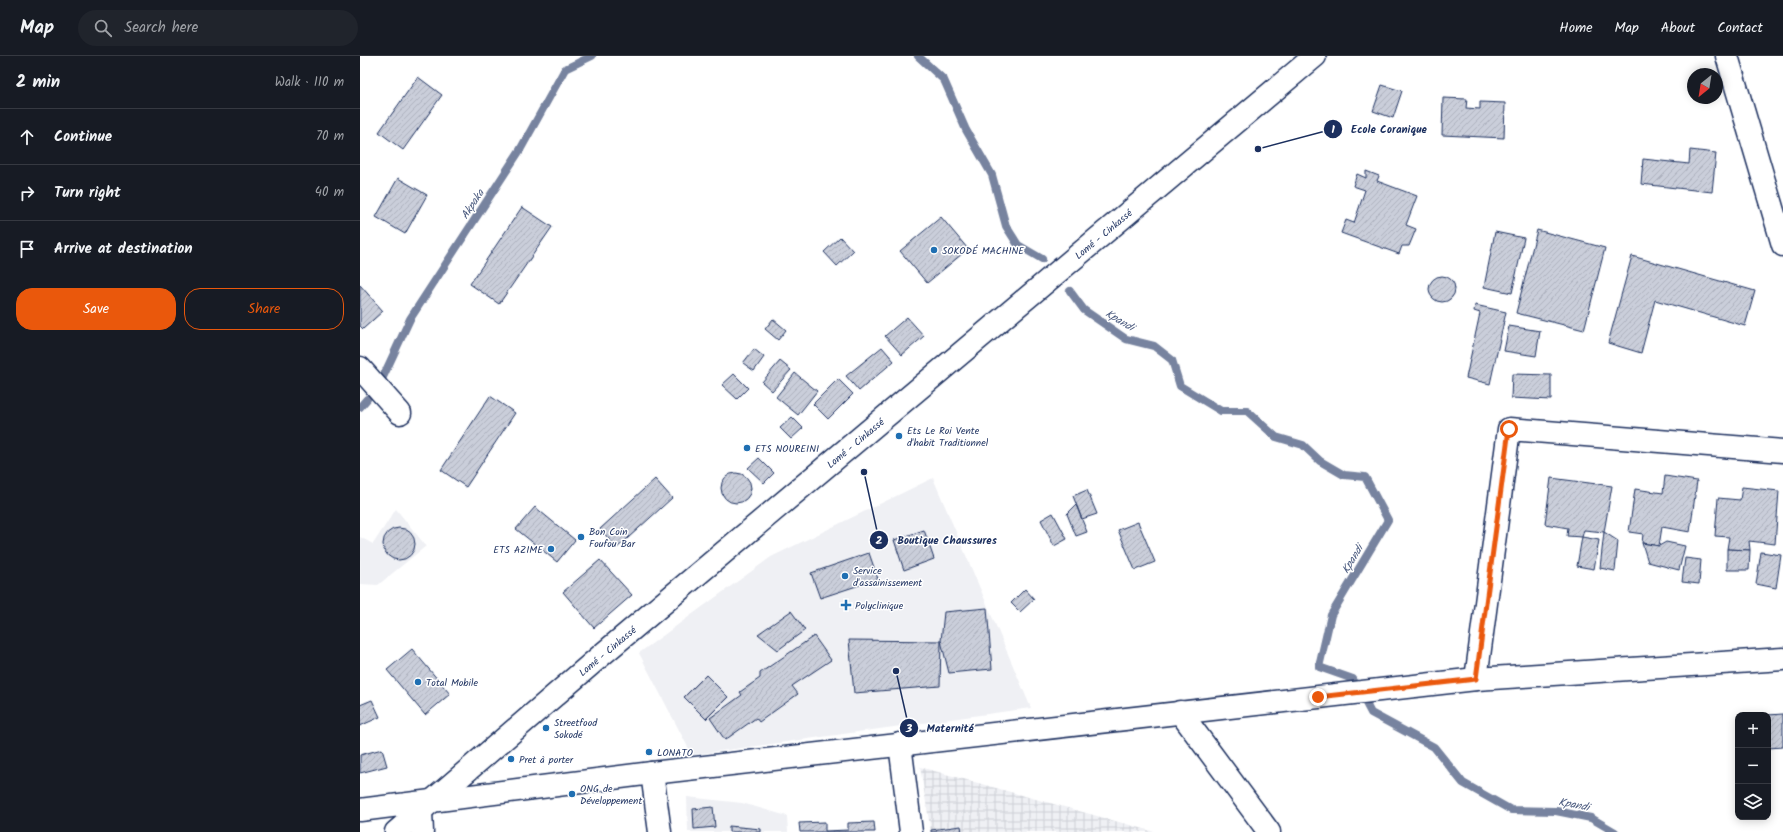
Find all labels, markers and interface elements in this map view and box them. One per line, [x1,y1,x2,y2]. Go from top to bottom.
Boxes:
search box [78,10,358,46]
text: Map [20,13,54,43]
text: Search here [124,16,198,40]
icon: search [92,17,114,39]
text: Home [1559,17,1593,39]
text: Map [1615,17,1639,39]
text: About [1661,17,1695,39]
text: Contact [1717,17,1763,39]
north arrow [1687,68,1723,104]
text: 2 min [16,69,60,96]
text: Walk · 110 m [275,72,344,93]
callout: Ecole Coranique [1323,117,1435,140]
text: 1 [1331,120,1335,139]
text: Ecole Coranique [1351,121,1428,139]
text: Continue [54,125,112,149]
icon: ahead [16,126,38,148]
text: 70 m [316,126,344,147]
text: Turn right [54,181,121,205]
icon: right [16,182,38,204]
text: 40 m [315,182,344,203]
water label: Akpaka [456,185,490,223]
street label: Lomé - Cinkassé [1071,205,1136,264]
text: Arrive at destination [54,237,193,261]
icon: arrive [16,238,38,260]
place label: SOKODÉ MACHINE [942,243,1025,259]
marker: SOKODÉ MACHINE [929,245,939,255]
button: Save [16,288,176,330]
button: Share [184,288,344,330]
water label: Kpandi [1102,305,1139,338]
street label: Lomé - Cinkassé [823,414,888,473]
route start [1500,420,1518,438]
place label: Ets Le Roi Vente d'habit Traditionnel [907,423,989,451]
marker: Ets Le Roi Vente d'habit Traditionnel [894,431,904,441]
place label: ETS NOUREINI [755,441,819,457]
marker: ETS NOUREINI [742,443,752,453]
place label: Bon Coin Foufou Bar [589,524,636,552]
callout: Boutique Chaussures [869,529,1004,552]
text: 2 [876,531,883,550]
marker: Bon Coin Foufou Bar [576,532,586,542]
text: Boutique Chaussures [897,532,998,550]
water label: Kpandi [1337,540,1370,577]
place label: ETS AZIME [493,542,544,558]
marker: ETS AZIME [546,544,556,554]
place label: Service d'assainissement [853,563,922,591]
marker: Service d'assainissement [840,571,850,581]
place label: Polyclinique [855,598,904,614]
marker: Polyclinique [840,599,852,611]
street label: Lomé - Cinkassé [575,622,640,681]
place label: Total Mobile [426,675,478,691]
marker: Total Mobile [413,677,423,687]
route end [1309,688,1327,706]
map controls [1735,712,1771,820]
button: + [1735,712,1771,748]
place label: Streetfood Sokodé [554,715,598,743]
callout: Maternité [899,717,982,740]
text: 3 [905,719,913,738]
text: Maternité [926,720,975,738]
marker: Streetfood Sokodé [541,723,551,733]
place label: LONATO [657,745,693,761]
marker: LONATO [644,747,654,757]
button: − [1735,748,1771,784]
place label: Pret à porter [519,752,574,768]
marker: Pret à porter [506,754,516,764]
place label: ONG de Développement [580,781,642,809]
button: layers [1735,784,1771,820]
marker: ONG de Développement [567,789,577,799]
water label: Kpandi [1557,793,1593,817]

